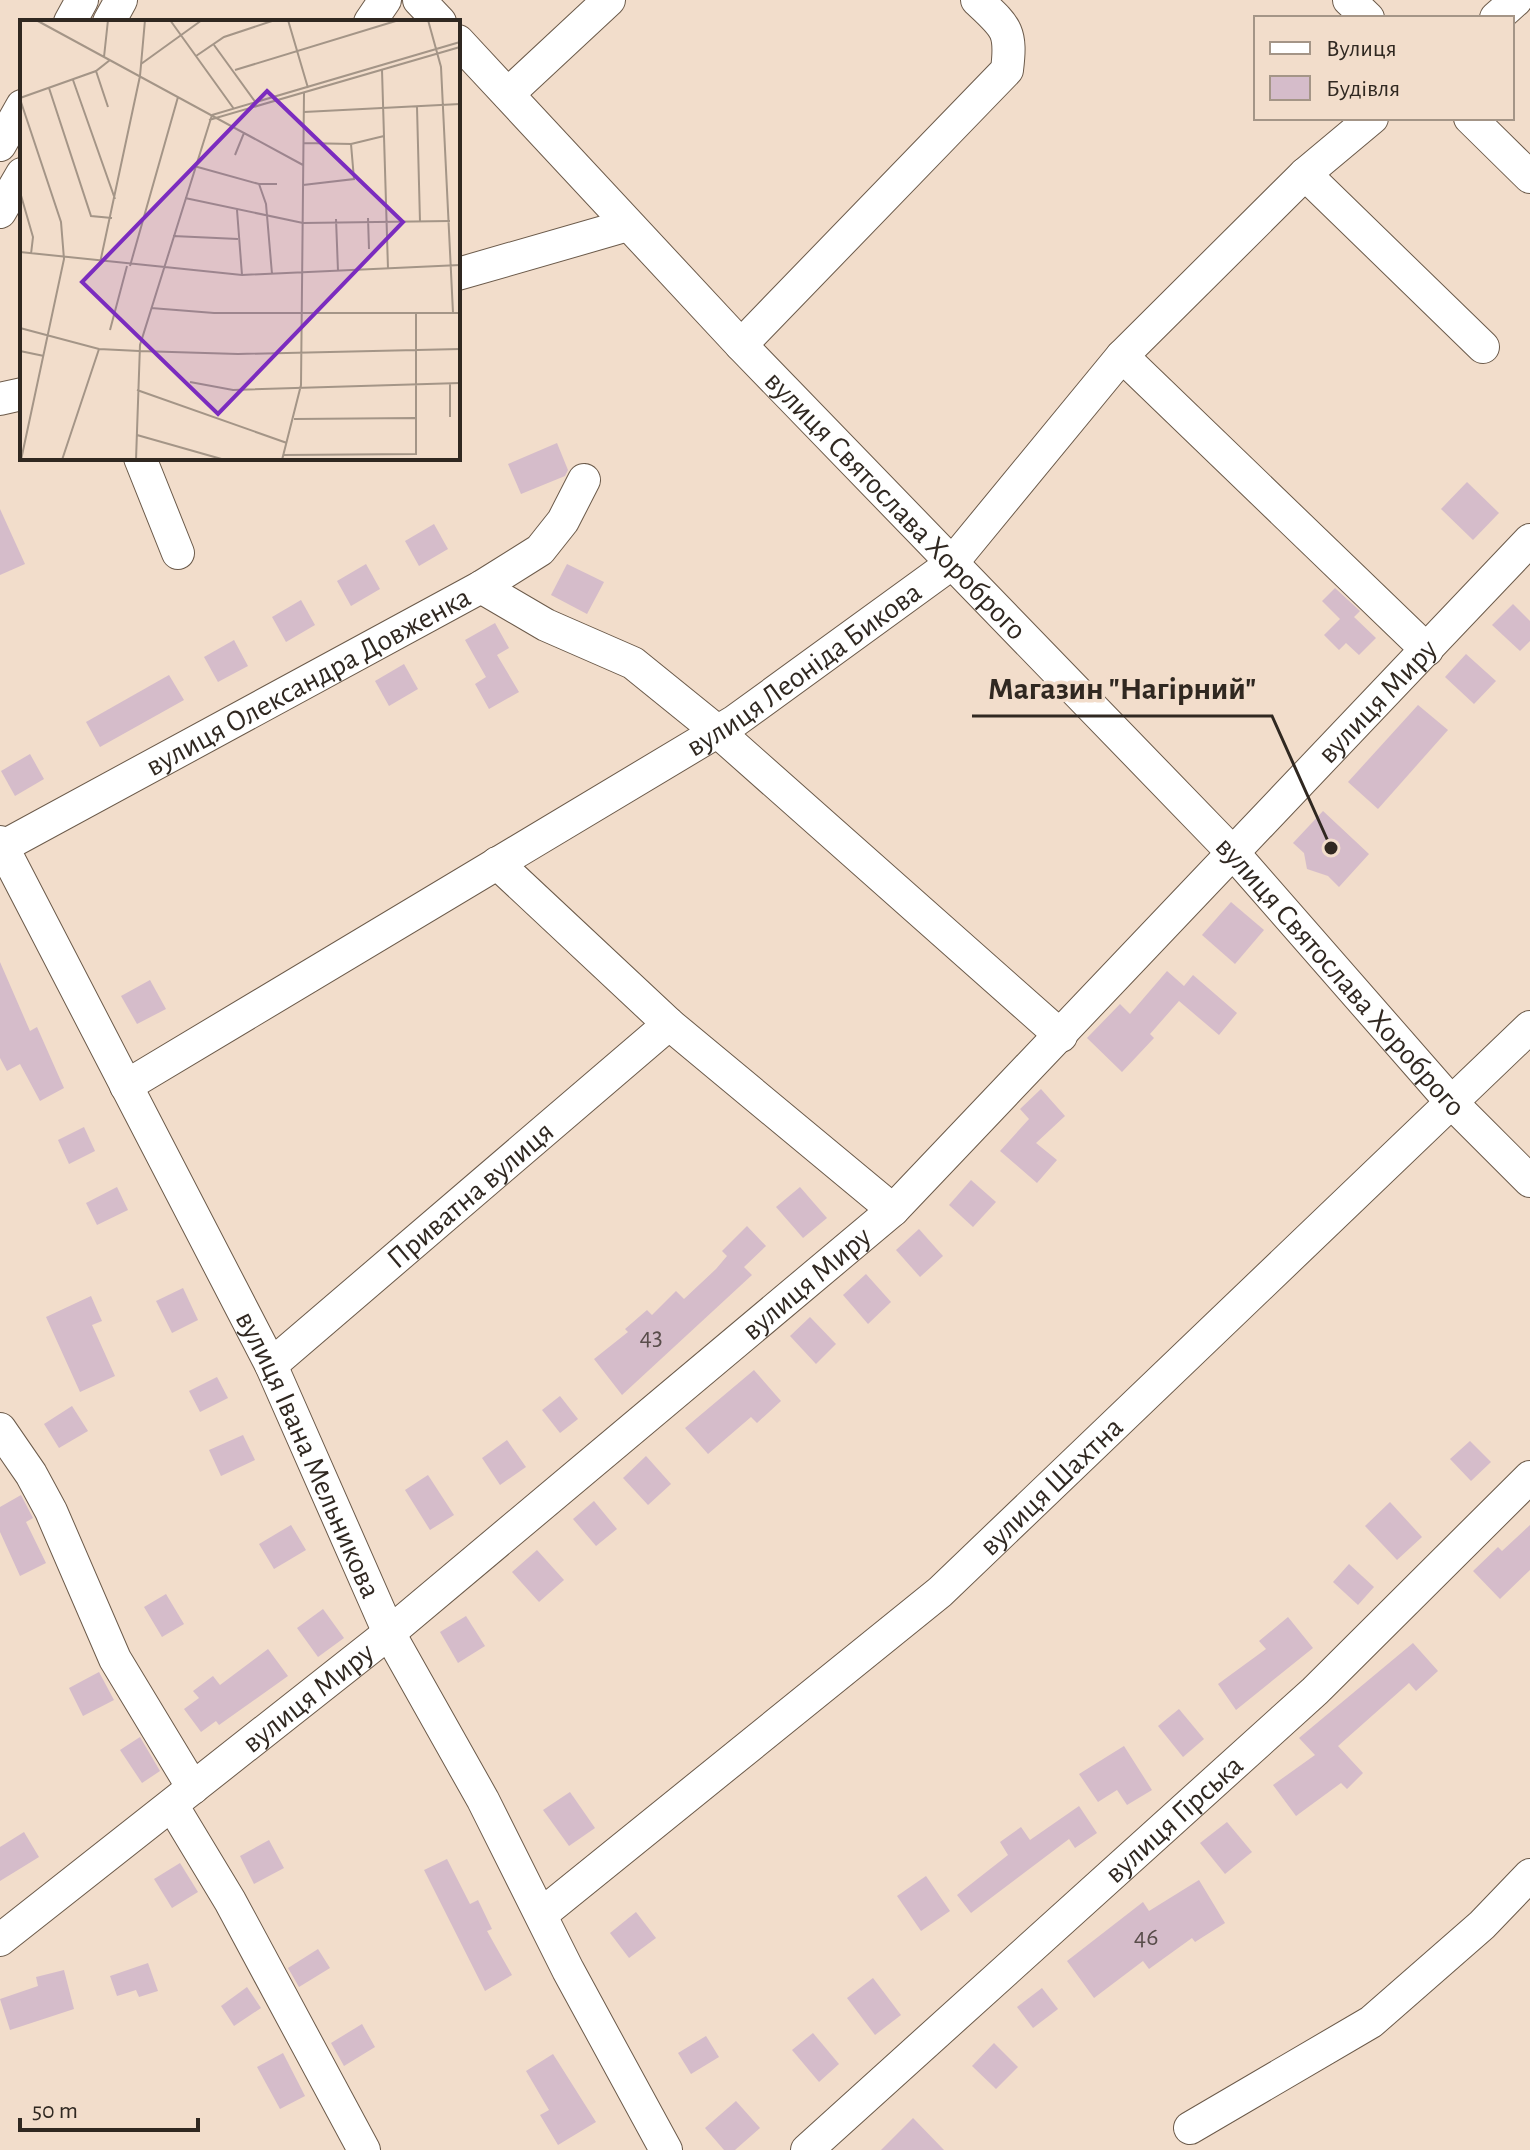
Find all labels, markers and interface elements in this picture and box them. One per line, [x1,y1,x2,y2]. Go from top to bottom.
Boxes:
legend [1254,16,1514,120]
inset map [20,20,460,460]
text: Вулиця [1326,37,1397,61]
text: Будівля [1326,77,1400,101]
street label: вулиця Святослава Хороброго [759,365,1032,646]
street label: вулиця Леоніда Бикова [681,577,927,762]
street label: вулиця Олександра Довженка [141,582,476,782]
street label: вулиця Миру [1312,634,1443,769]
callout: Магазин "Нагірний" [972,660,1272,716]
text: Магазин "Нагірний" [988,673,1256,705]
street label: вулиця Святослава Хороброго [1210,831,1470,1123]
street label: Приватна вулиця [382,1116,560,1275]
street label: вулиця Миру [736,1221,877,1346]
street label: вулиця Івана Мельникова [230,1306,386,1603]
house number: 43 [639,1324,663,1350]
street label: вулиця Шахтна [974,1412,1129,1561]
street label: вулиця Миру [237,1637,380,1759]
street label: вулиця Гірська [1099,1750,1249,1889]
house number: 46 [1134,1924,1158,1950]
scale bar [20,2082,198,2132]
text: 50 m [32,2099,78,2123]

